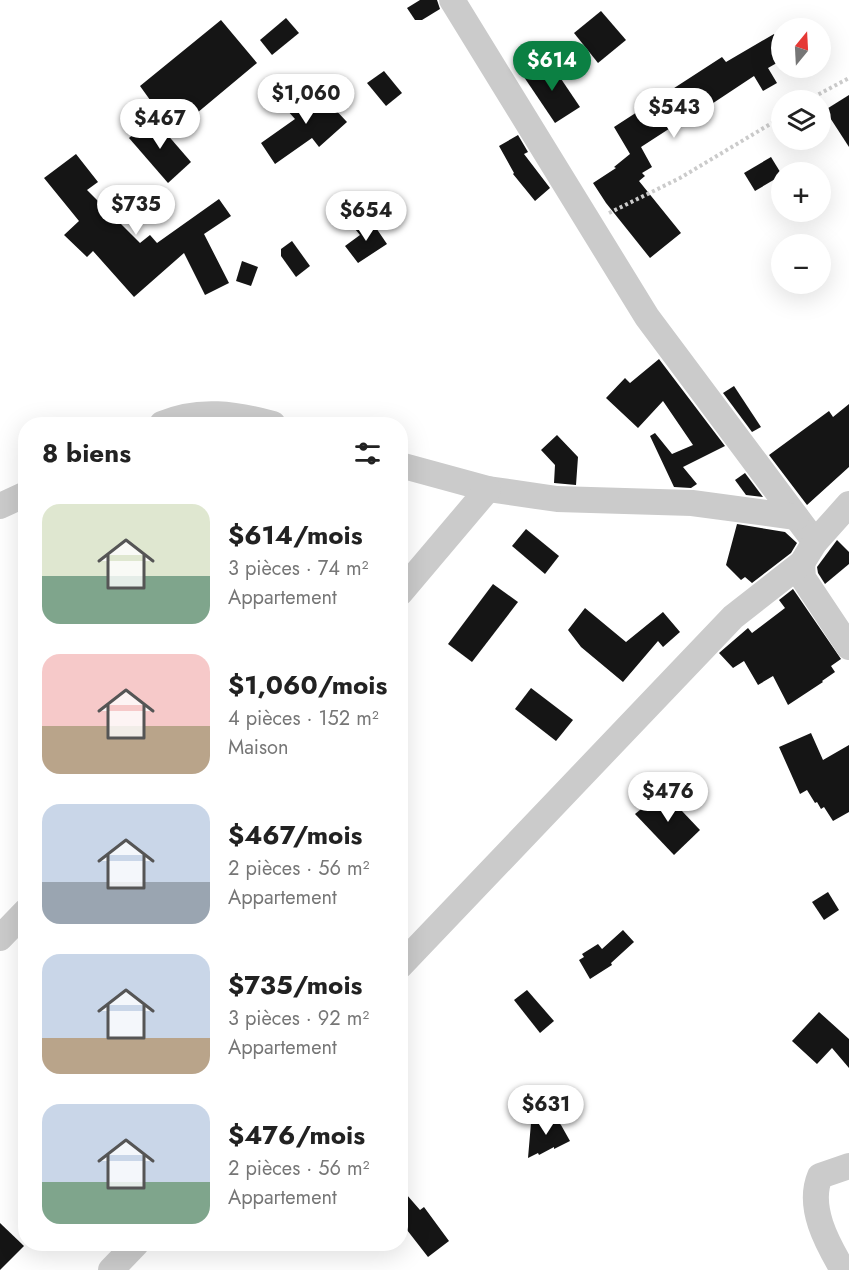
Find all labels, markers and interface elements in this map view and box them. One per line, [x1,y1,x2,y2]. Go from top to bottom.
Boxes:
north arrow [771,18,831,78]
map controls [771,18,831,294]
pin: $614 [516,41,588,92]
text: $614 [527,46,577,75]
pin: $1,060 [257,74,355,125]
text: $1,060 [272,79,340,108]
pin: $543 [638,88,710,139]
button: layers [771,90,831,150]
text: $543 [648,93,700,122]
pin: $467 [124,99,196,150]
text: $467 [134,104,186,133]
button: + [771,162,831,222]
pin: $735 [100,185,172,236]
text: $735 [111,190,161,219]
pin: $654 [330,191,402,242]
text: $654 [340,196,392,225]
button: − [771,234,831,294]
text: 8 biens [42,434,131,472]
icon: filters [351,437,384,470]
text: $614/mois [228,516,363,554]
icon: home [90,528,162,600]
text: 3 pièces · 74 m² [228,554,368,583]
text: Appartement [228,583,337,612]
text: $1,060/mois [228,666,387,704]
icon: home [90,678,162,750]
text: 4 pièces · 152 m² [228,704,379,733]
text: Maison [228,733,289,762]
pin: $476 [632,772,704,823]
text: $476 [642,777,694,806]
text: $467/mois [228,816,362,854]
icon: home [90,828,162,900]
text: 2 pièces · 56 m² [228,854,370,883]
text: Appartement [228,883,337,912]
text: $735/mois [228,966,362,1004]
icon: home [90,978,162,1050]
text: 3 pièces · 92 m² [228,1004,369,1033]
text: Appartement [228,1033,337,1062]
pin: $631 [510,1085,582,1136]
text: $631 [522,1090,570,1119]
text: $476/mois [228,1116,365,1154]
icon: home [90,1128,162,1200]
text: 2 pièces · 56 m² [228,1154,370,1183]
text: Appartement [228,1183,337,1212]

